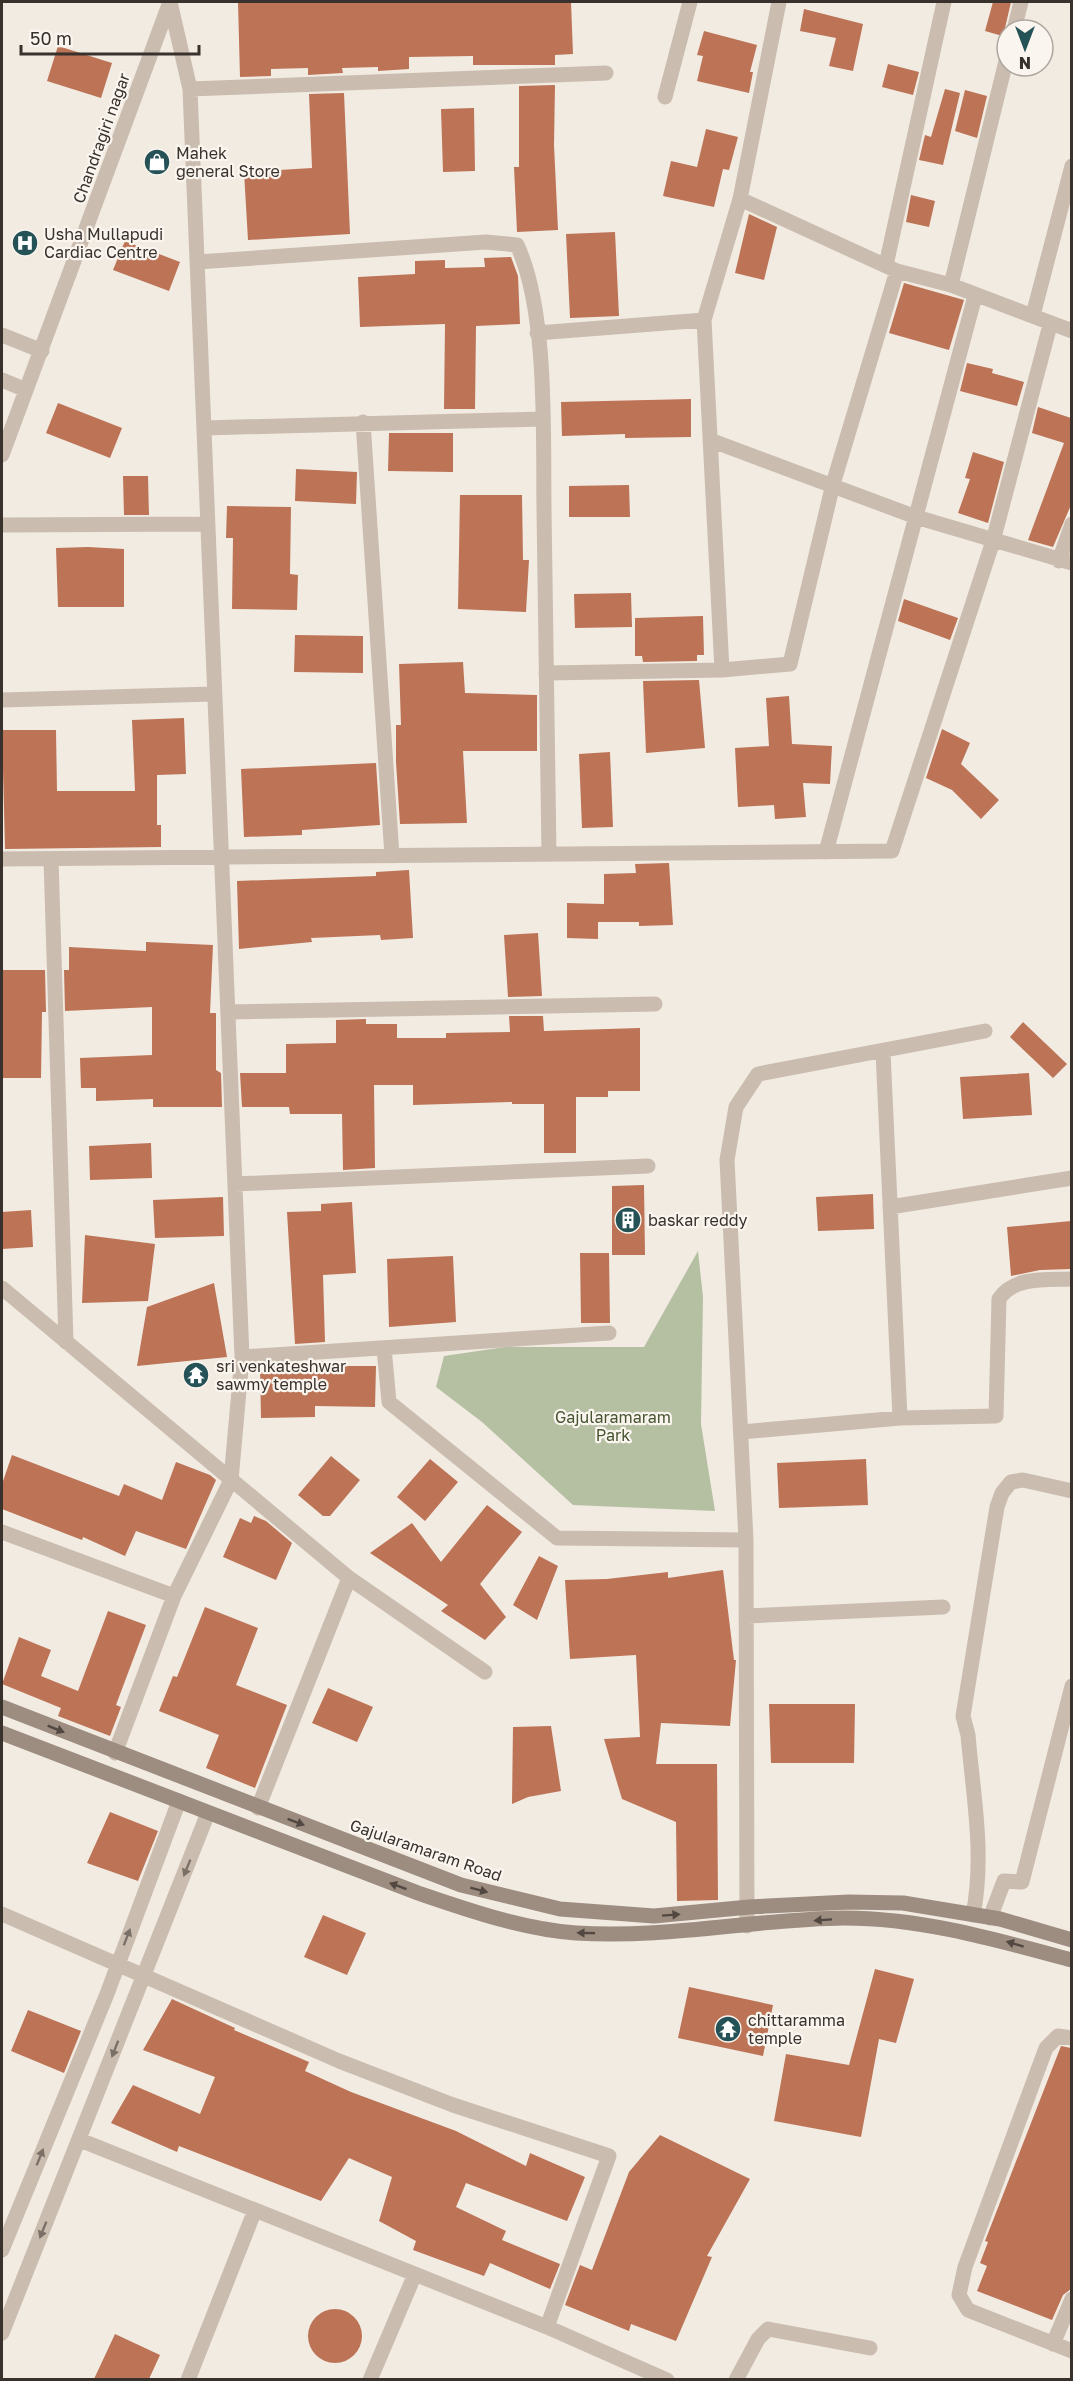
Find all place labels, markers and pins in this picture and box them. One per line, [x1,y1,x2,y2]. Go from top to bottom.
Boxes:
place label: Mahek general Store [176,143,280,181]
shop icon: Mahek general Store [142,147,172,177]
place label: Usha Mullapudi Cardiac Centre [44,224,163,262]
hospital icon: Usha Mullapudi Cardiac Centre [10,228,40,258]
building icon: baskar reddy [613,1205,643,1235]
place label: baskar reddy [648,1210,748,1230]
place label: sri venkateshwar sawmy temple [216,1356,346,1394]
temple icon: sri venkateshwar sawmy temple [181,1360,211,1390]
place label: chittaramma temple [748,2010,845,2048]
temple icon: chittaramma temple [713,2014,743,2044]

